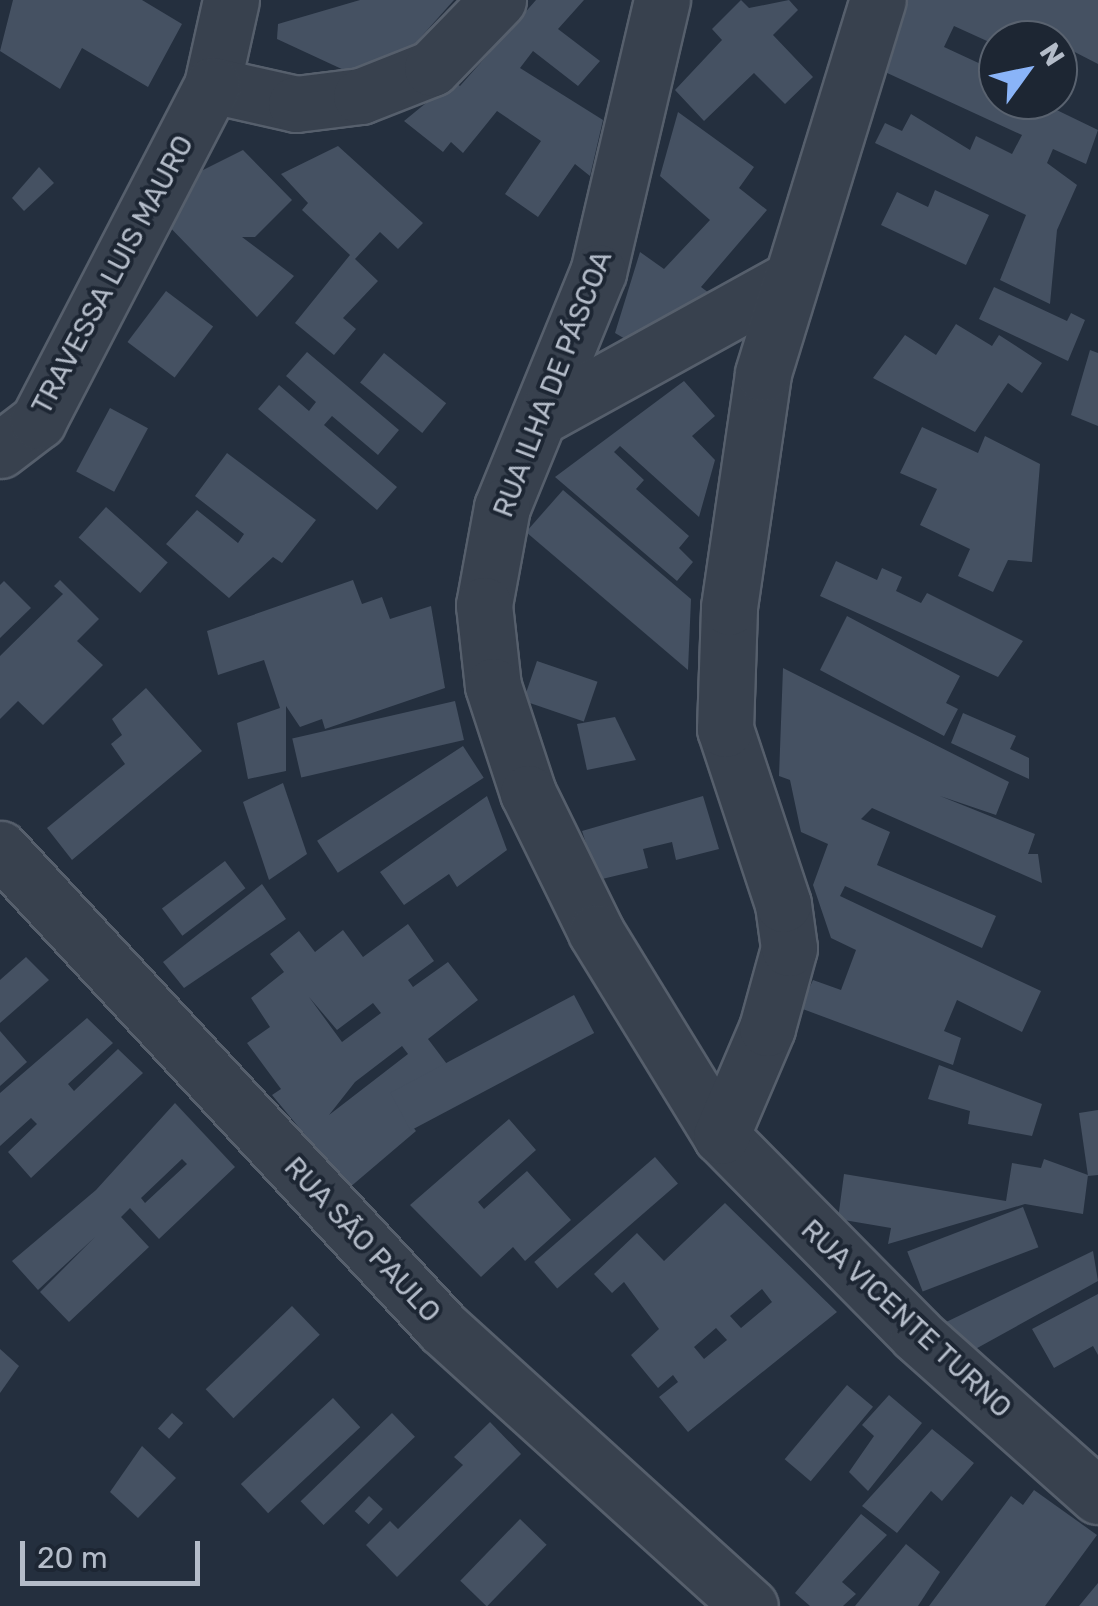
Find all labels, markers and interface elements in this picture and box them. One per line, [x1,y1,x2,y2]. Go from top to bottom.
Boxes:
north arrow [978,20,1078,120]
text: N [1033,37,1071,72]
street label: TRAVESSA LUIS MAURO [25,129,201,421]
street label: RUA ILHA DE PÁSCOA [486,245,620,523]
street label: RUA SÃO PAULO [277,1150,447,1330]
street label: RUA VICENTE TURNO [793,1212,1019,1426]
scale bar [25,1521,205,1583]
text: 20 m [37,1540,108,1576]

